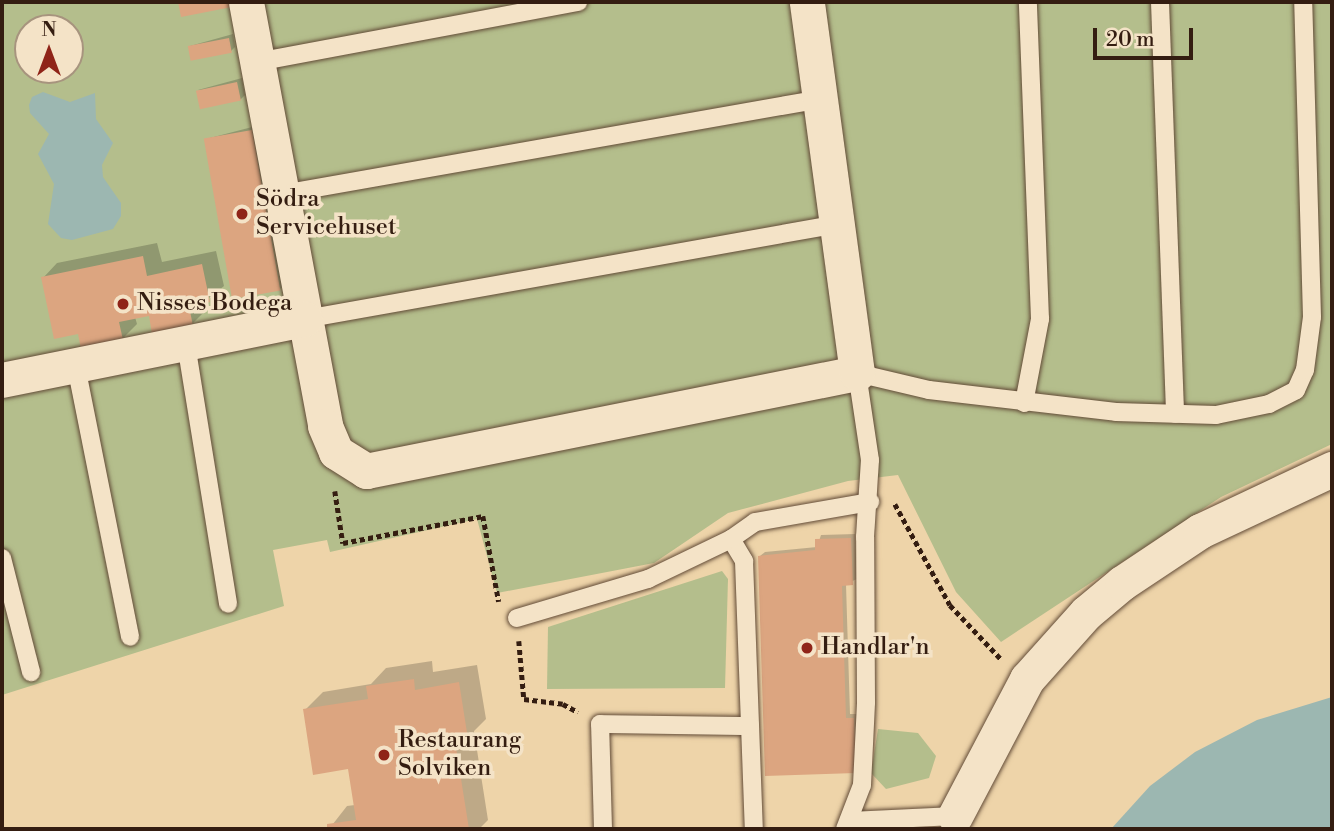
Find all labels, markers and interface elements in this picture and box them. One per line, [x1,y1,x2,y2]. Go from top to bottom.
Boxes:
north arrow [14,14,84,84]
scale bar [1096,14,1196,58]
text: N [41,18,57,42]
text: 20 m [1106,27,1155,53]
place label: Södra Servicehuset [256,186,396,242]
marker: Södra Servicehuset [234,206,250,222]
place label: Nisses Bodega [137,290,292,318]
marker: Nisses Bodega [115,296,131,312]
place label: Handlar'n [821,634,930,662]
marker: Handlar'n [799,640,815,656]
place label: Restaurang Solviken [398,727,521,783]
marker: Restaurang Solviken [376,747,392,763]

